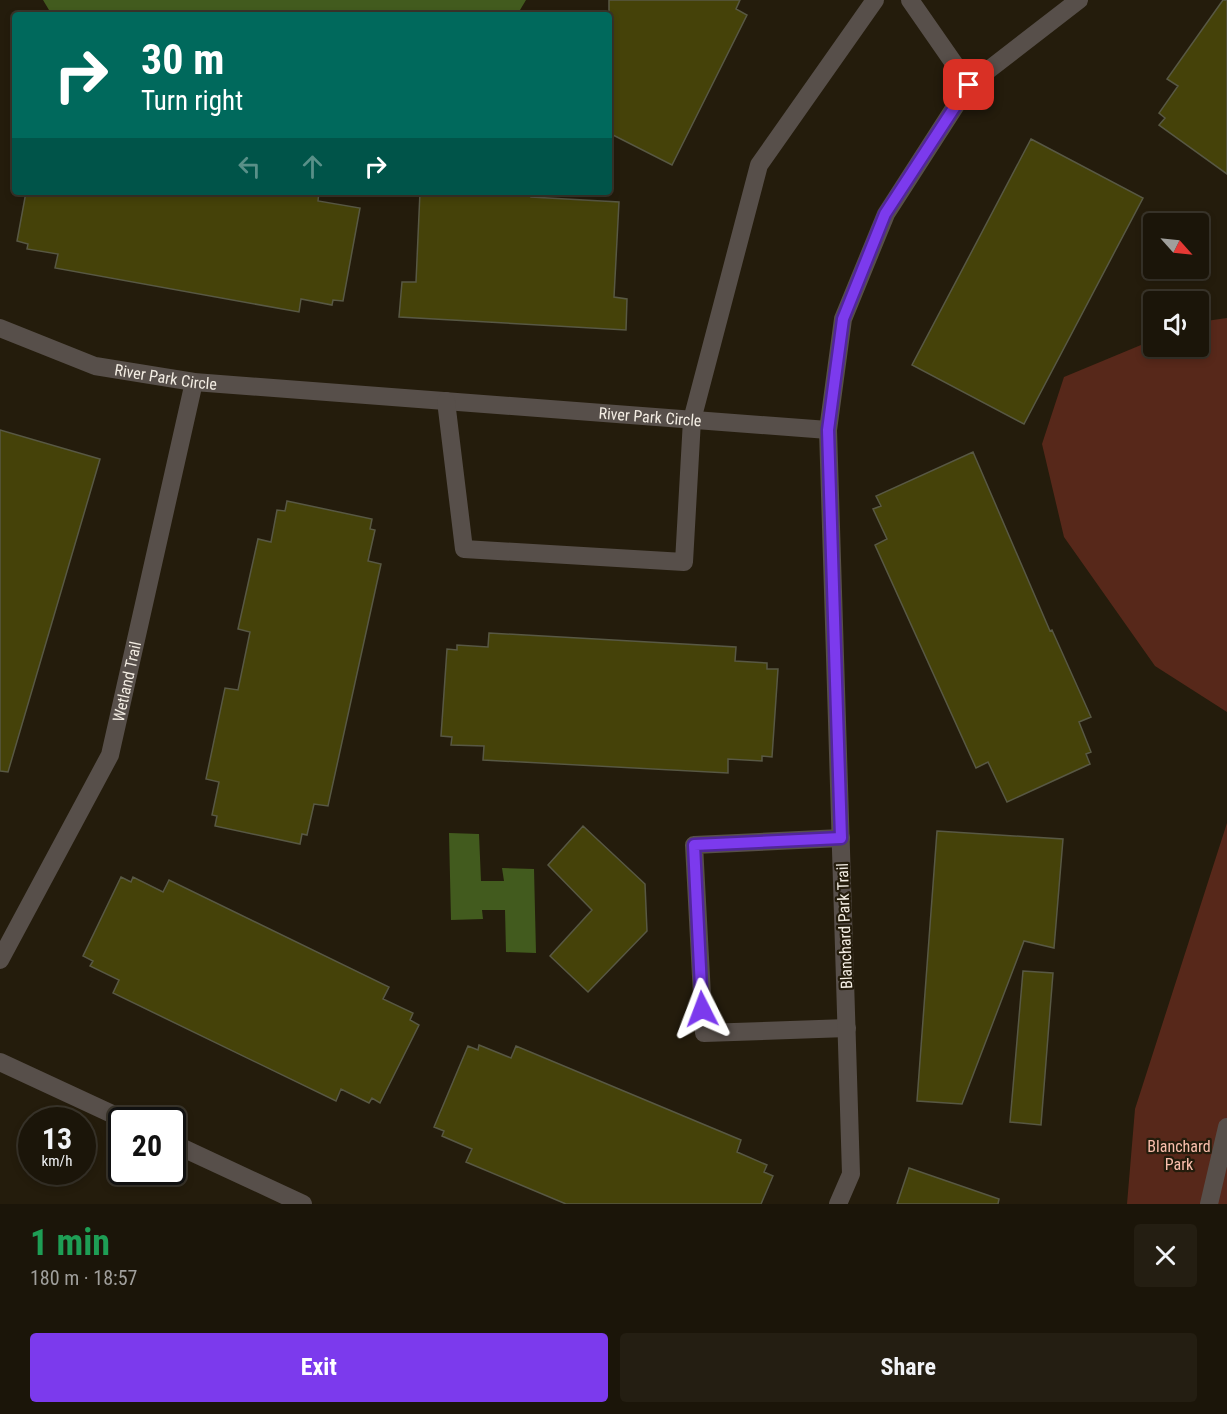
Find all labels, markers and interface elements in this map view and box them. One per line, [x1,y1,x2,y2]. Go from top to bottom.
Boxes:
text: 30 m [141,35,224,84]
icon: right [42,36,120,114]
pin [943,59,994,110]
icon: arrive [952,68,985,101]
text: Turn right [141,85,243,117]
icon: left [233,150,266,183]
icon: ahead [296,150,329,183]
icon: right [359,150,392,183]
north arrow [1143,213,1209,279]
map controls [1143,213,1209,357]
button: sound [1143,291,1209,357]
street label: River Park Circle [113,360,218,394]
street label: River Park Circle [598,404,702,430]
street label: Wetland Trail [109,640,145,724]
street label: Blanchard Park Trail [833,863,856,989]
position arrow [670,977,734,1041]
speed limit sign: 20 [108,1107,186,1185]
text: 13 [42,1121,72,1156]
park label: Blanchard Park [1147,1137,1211,1174]
text: km/h [42,1152,72,1170]
text: 1 min [30,1222,110,1264]
button: close [1134,1224,1197,1287]
text: 180 m · 18:57 [30,1266,137,1290]
button: Exit [30,1333,608,1402]
button: Share [620,1333,1197,1402]

